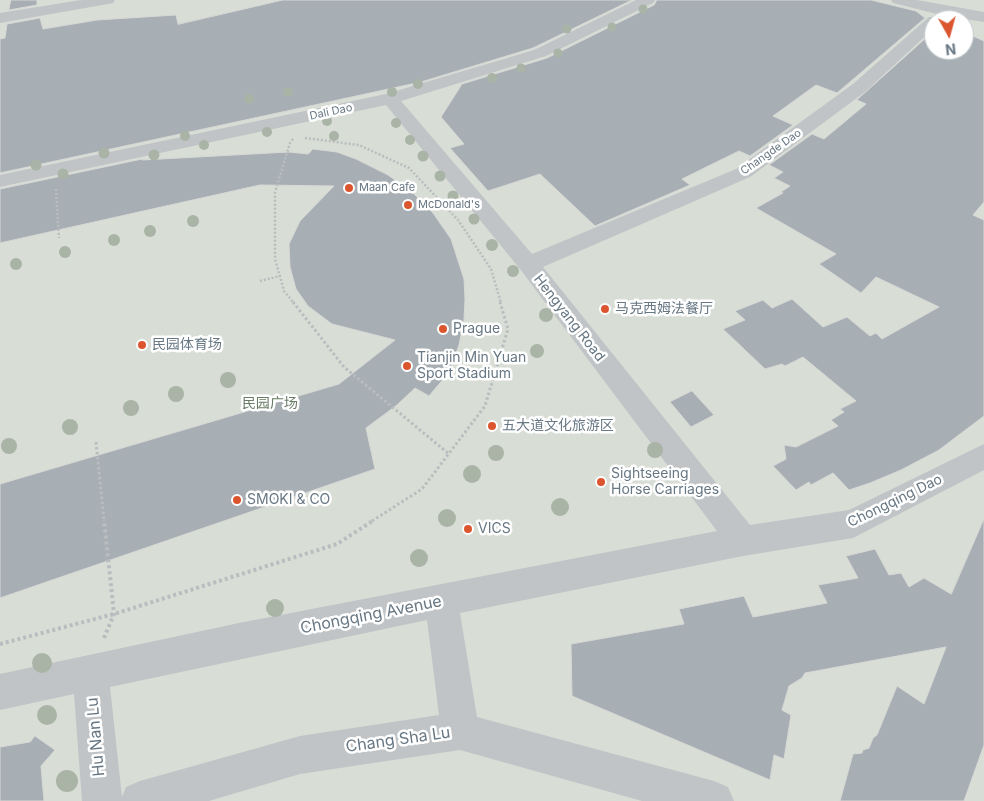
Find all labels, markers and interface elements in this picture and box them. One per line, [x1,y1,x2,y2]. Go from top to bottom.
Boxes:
north arrow [924,10,974,60]
text: N [944,40,957,58]
street label: Dali Dao [308,101,354,123]
street label: Changde Dao [738,126,804,178]
place label: Maan Cafe [359,181,415,195]
marker: Maan Cafe [343,182,355,194]
place label: McDonald's [418,198,480,212]
marker: McDonald's [402,199,414,211]
street label: Hengyang Road [530,271,608,365]
place label: 马克西姆法餐厅 [615,301,713,317]
marker: 马克西姆法餐厅 [599,303,611,315]
place label: Prague [453,321,500,337]
marker: Prague [437,323,449,335]
place label: 民园体育场 [152,337,222,353]
marker: 民园体育场 [136,339,148,351]
place label: Tianjin Min Yuan Sport Stadium [417,350,526,382]
marker: Tianjin Min Yuan Sport Stadium [401,360,413,372]
park label: 民园广场 [242,396,298,412]
place label: 五大道文化旅游区 [502,418,614,434]
marker: 五大道文化旅游区 [486,420,498,432]
place label: Sightseeing Horse Carriages [611,466,719,498]
street label: Chongqing Dao [845,471,945,531]
marker: Sightseeing Horse Carriages [595,476,607,488]
place label: SMOKI & CO [247,492,330,508]
marker: SMOKI & CO [231,494,243,506]
place label: VICS [478,521,511,537]
marker: VICS [462,523,474,535]
street label: Chongqing Avenue [299,592,443,638]
street label: Hu Nan Lu [83,697,109,777]
street label: Chang Sha Lu [344,723,452,757]

